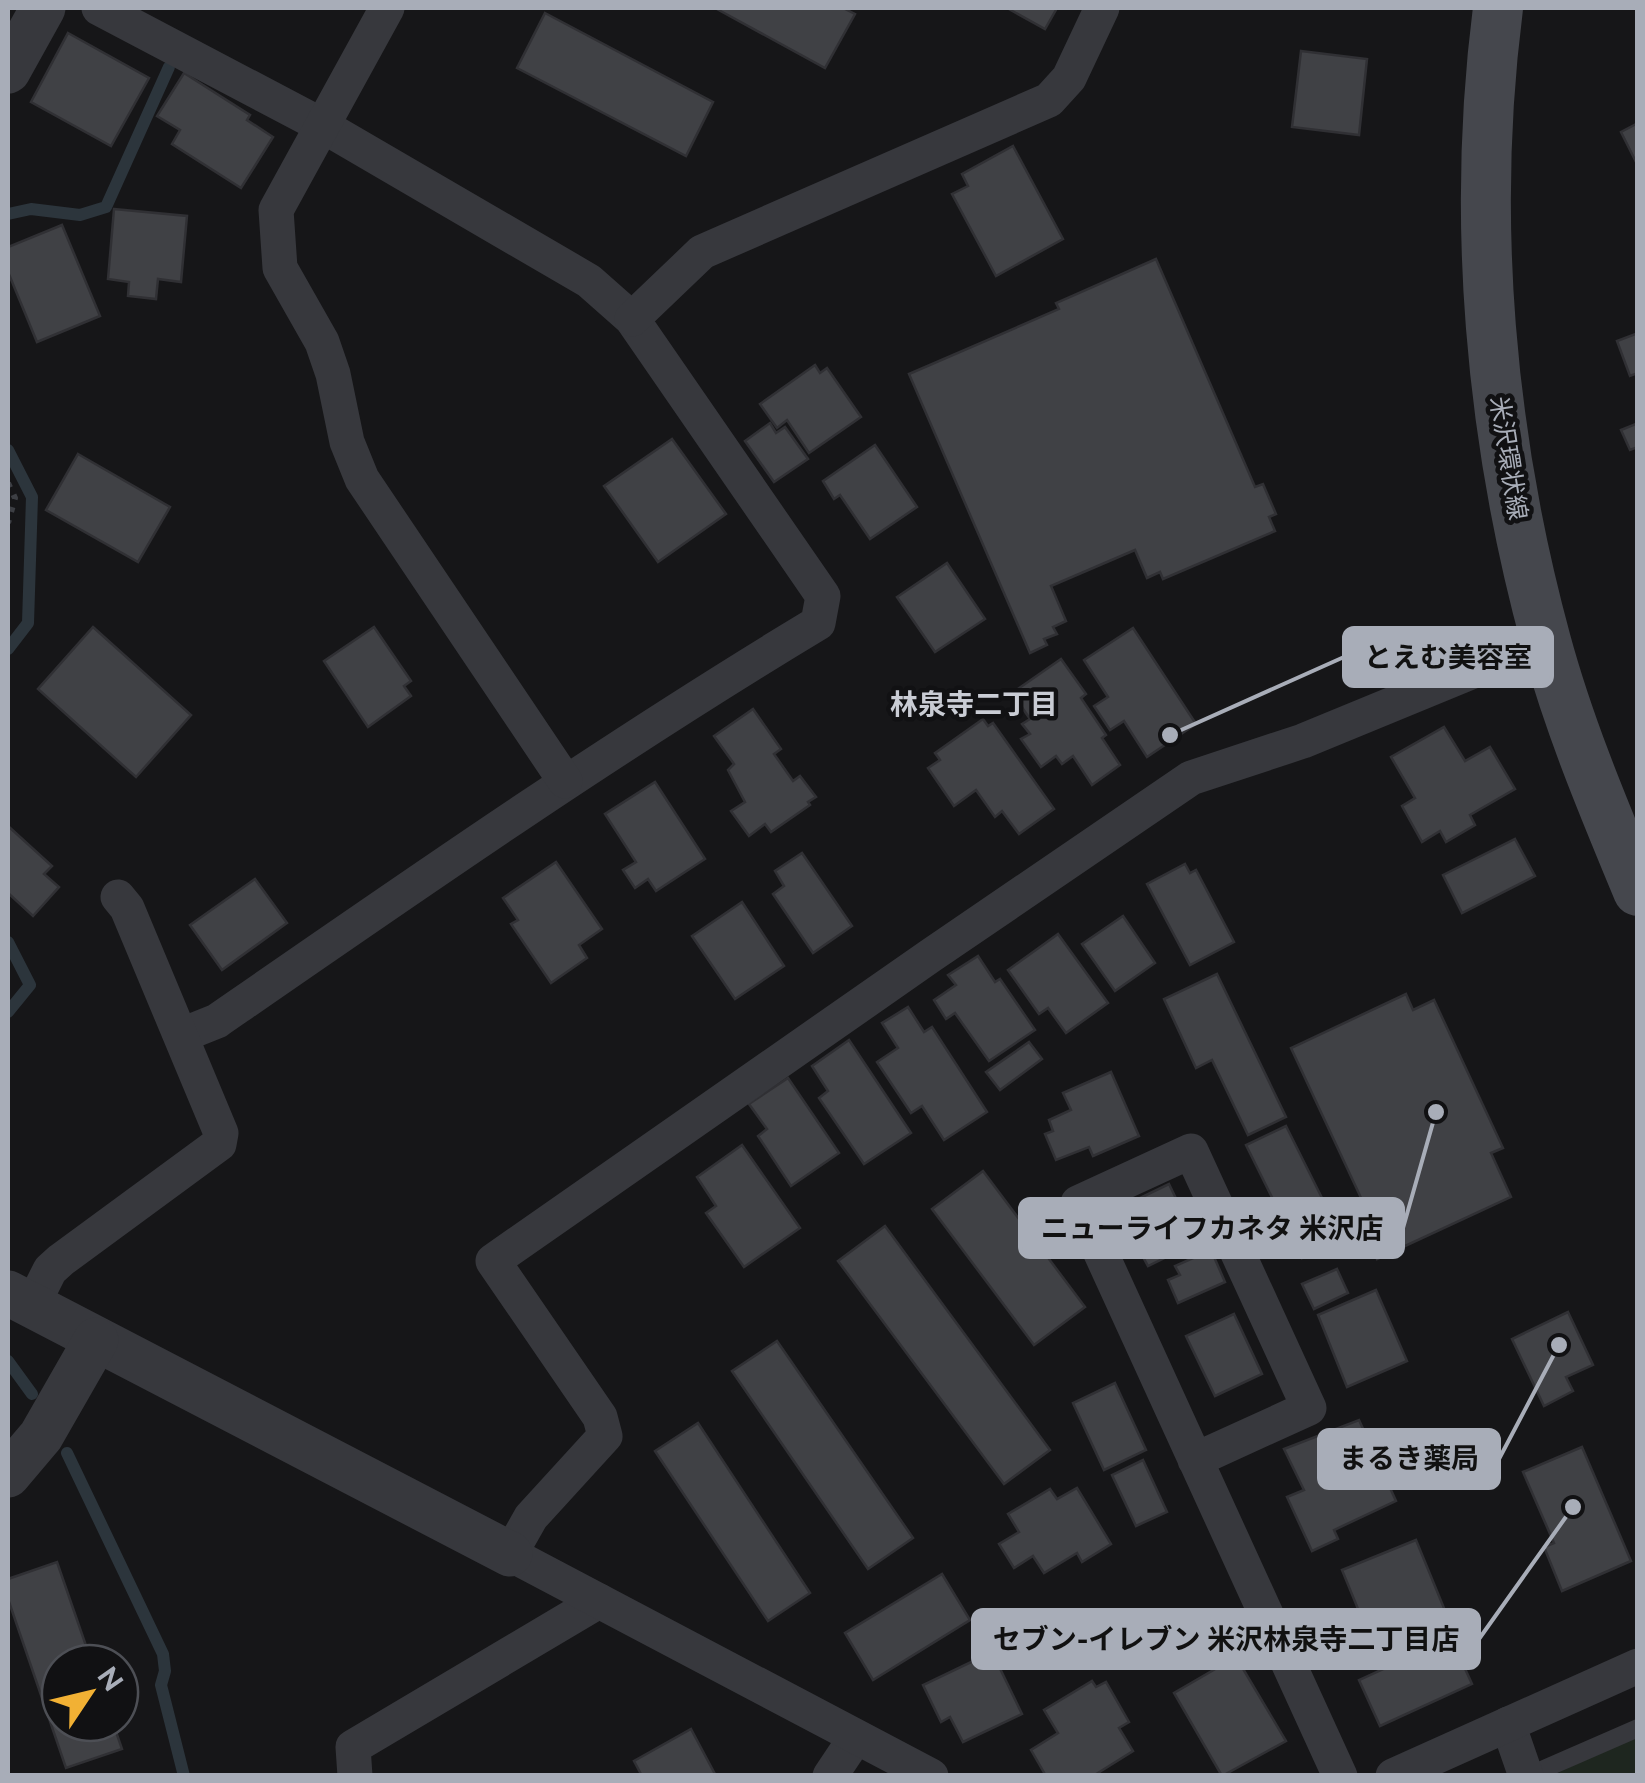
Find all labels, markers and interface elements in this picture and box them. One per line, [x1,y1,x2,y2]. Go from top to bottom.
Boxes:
street label: 米沢環状線 [1484,394,1534,522]
callout: とえむ美容室 [1344,628,1552,686]
text: とえむ美容室 [1364,641,1532,674]
district label: 林泉寺二丁目 [890,688,1058,721]
callout: ニューライフカネタ 米沢店 [1020,1199,1403,1257]
text: ニューライフカネタ 米沢店 [1041,1212,1383,1245]
callout: まるき薬局 [1319,1430,1499,1488]
text: まるき薬局 [1339,1442,1479,1475]
callout: セブン-イレブン 米沢林泉寺二丁目店 [973,1610,1479,1668]
text: セブン-イレブン 米沢林泉寺二丁目店 [993,1623,1459,1656]
north arrow [40,1643,140,1743]
text: N [90,1661,130,1697]

